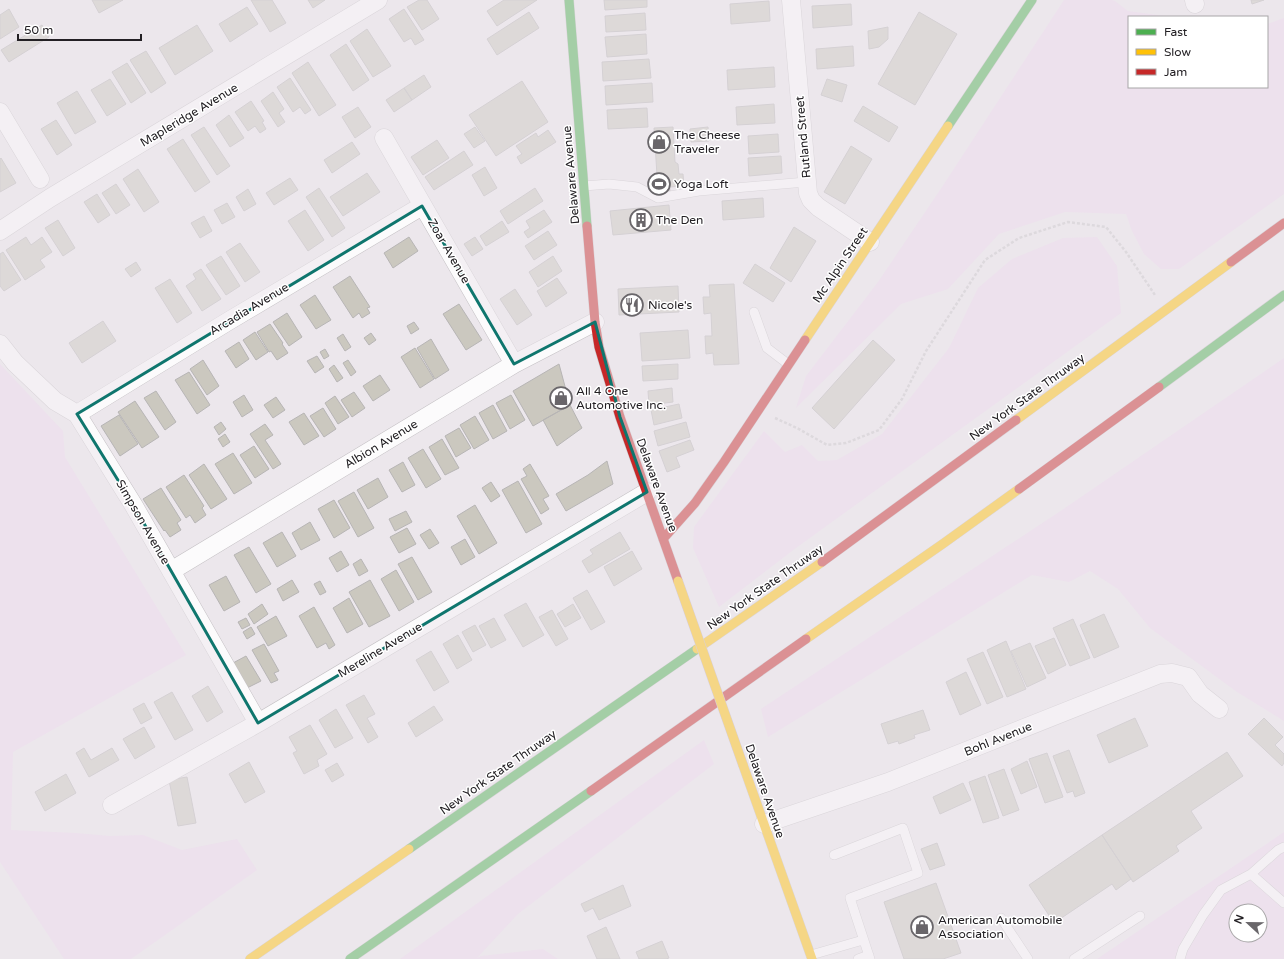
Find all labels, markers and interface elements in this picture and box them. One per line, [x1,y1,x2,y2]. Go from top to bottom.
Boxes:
scale bar [18,16,141,42]
legend [1128,16,1268,88]
text: 50 m [24,23,53,37]
text: Fast [1164,25,1188,39]
text: Slow [1164,45,1191,59]
text: Jam [1164,65,1187,79]
street label: Mapleridge Avenue [138,80,240,150]
street label: Rutland Street [792,95,814,179]
street label: Delaware Avenue [560,125,582,225]
place label: The Cheese Traveler [674,128,740,156]
shop icon: The Cheese Traveler [646,129,672,155]
sports icon: Yoga Loft [646,171,672,197]
place label: Yoga Loft [674,177,729,191]
building icon: The Den [628,207,654,233]
place label: The Den [656,213,703,227]
street label: Zoar Avenue [425,216,473,286]
street label: Mc Alpin Street [810,224,871,305]
street label: Arcadia Avenue [207,280,291,338]
restaurant icon: Nicole's [619,292,645,318]
place label: Nicole's [648,298,693,312]
street label: New York State Thruway [967,350,1088,443]
place label: All 4 One Automotive Inc. [576,384,666,412]
shop icon: All 4 One Automotive Inc. [548,385,574,411]
street label: Albion Avenue [342,416,420,471]
street label: Delaware Avenue [634,436,681,534]
street label: Simpson Avenue [113,477,173,567]
street label: New York State Thruway [704,541,826,633]
street label: Mereline Avenue [335,619,425,681]
street label: Bohl Avenue [962,719,1034,759]
street label: New York State Thruway [437,726,559,818]
street label: Delaware Avenue [742,742,788,840]
north arrow [1228,903,1268,943]
place label: American Automobile Association [938,913,1063,941]
text: N [1232,913,1247,926]
shop icon: American Automobile Association [909,914,935,940]

